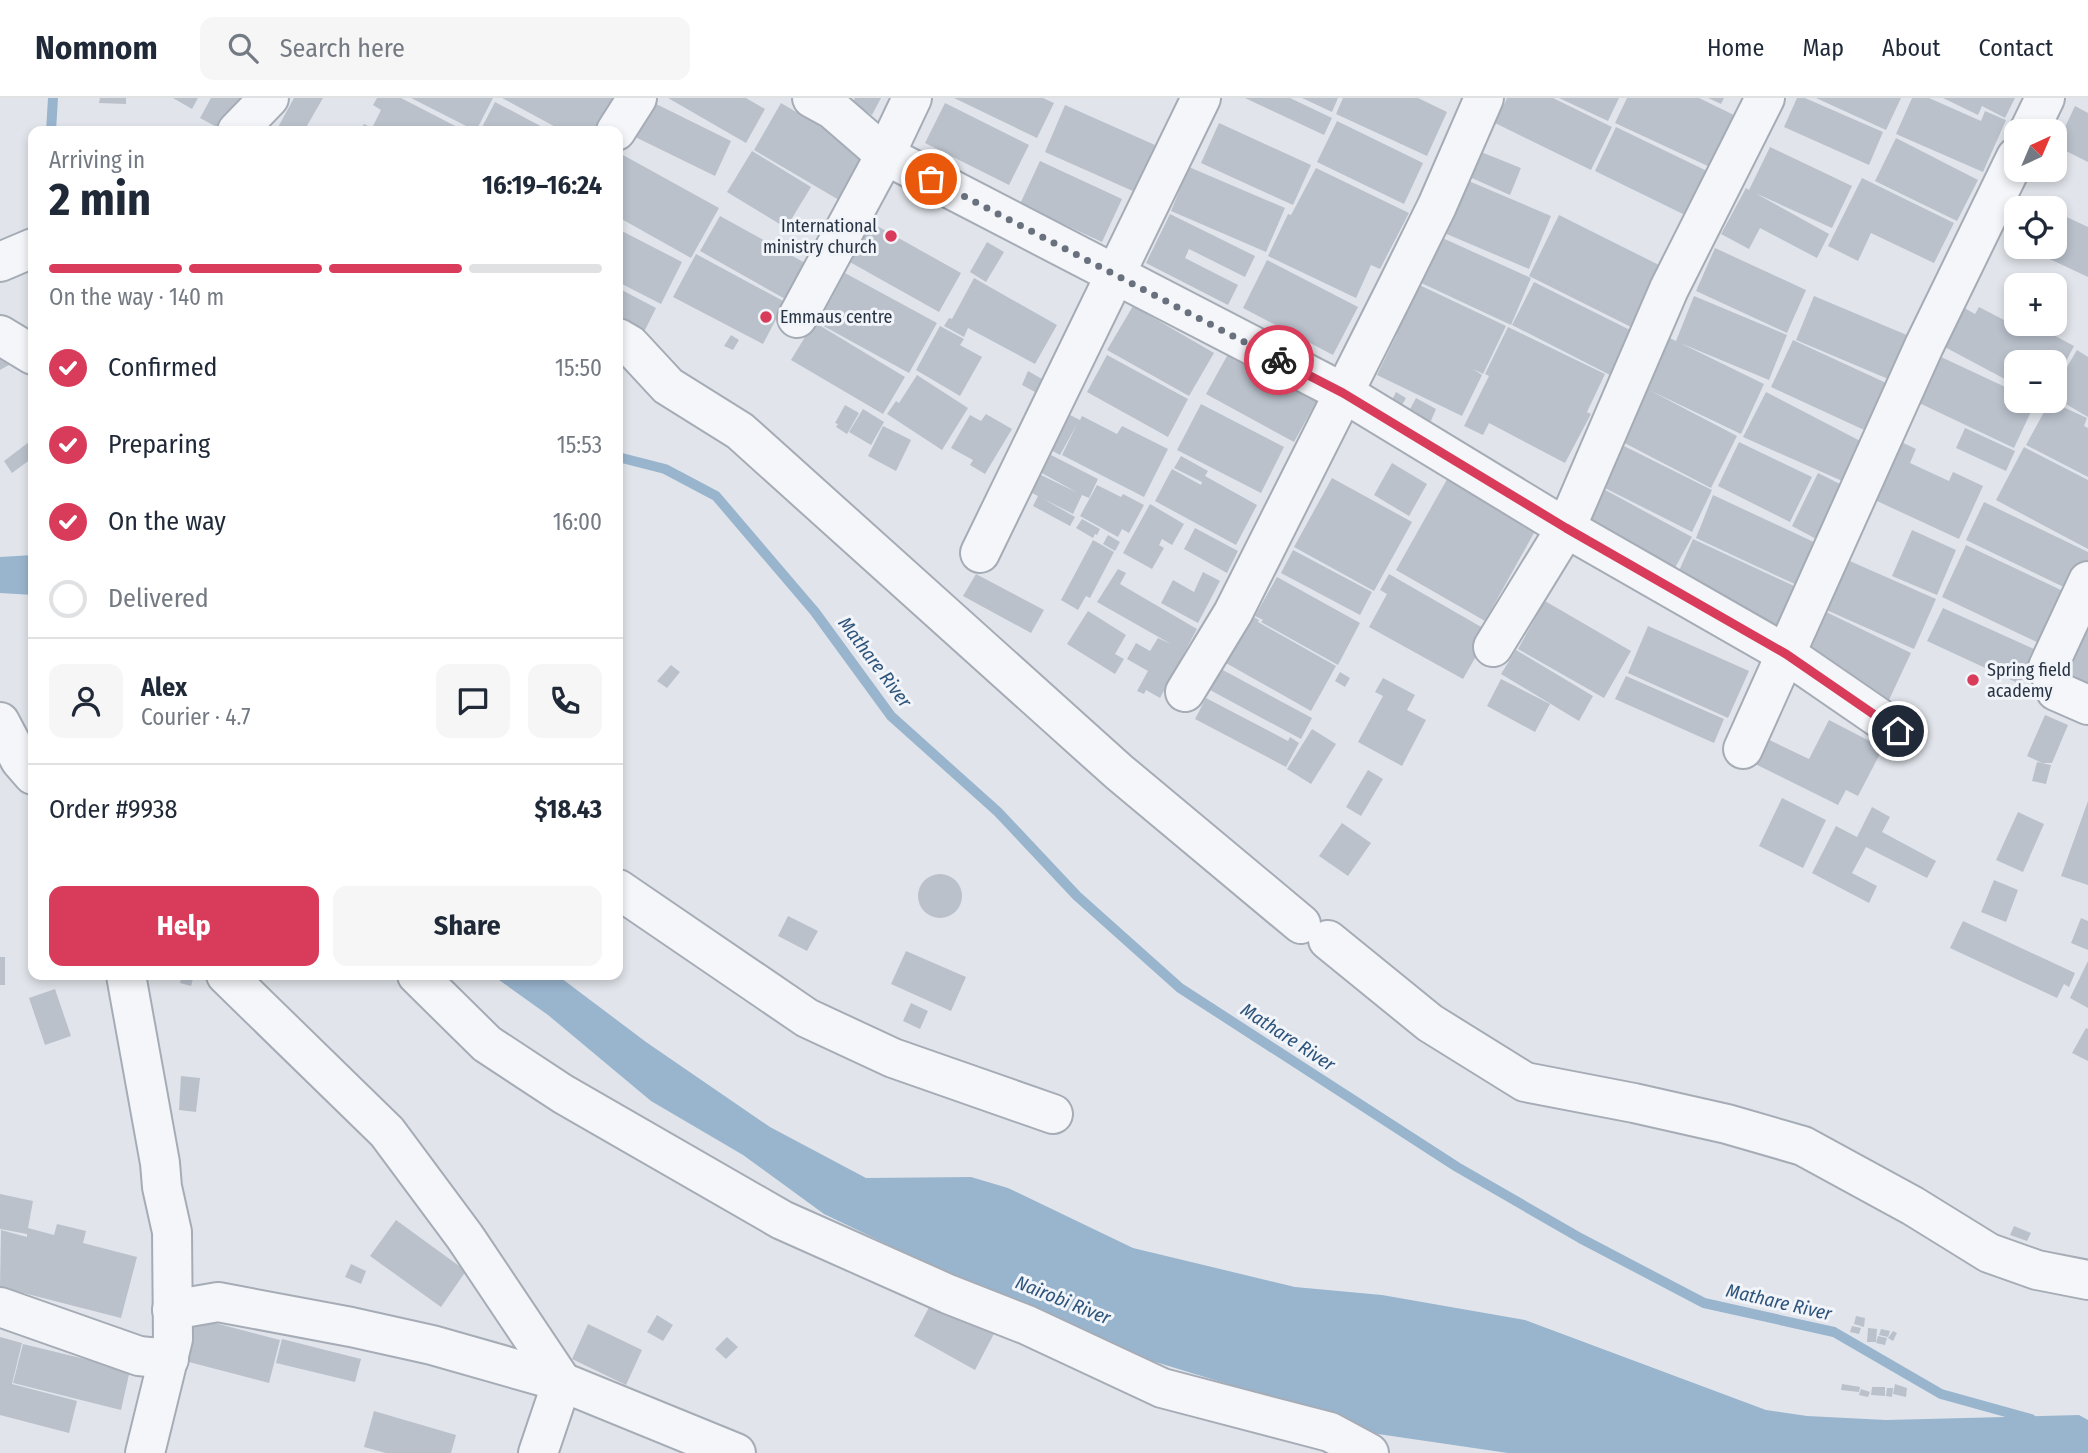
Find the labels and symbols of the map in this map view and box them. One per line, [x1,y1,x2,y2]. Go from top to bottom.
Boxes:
north arrow [2004,119,2067,182]
pin [901,149,961,209]
place label: International ministry church [763,215,877,258]
marker: International ministry church [883,228,899,244]
place label: Emmaus centre [780,306,892,328]
marker: Emmaus centre [758,309,774,325]
courier [1244,325,1314,395]
water label: Mathare River [833,612,917,713]
place label: Spring field academy [1987,659,2071,702]
marker: Spring field academy [1965,672,1981,688]
pin [1868,701,1928,761]
water label: Mathare River [1237,998,1341,1077]
water label: Nairobi River [1012,1271,1115,1330]
water label: Mathare River [1724,1279,1835,1326]

